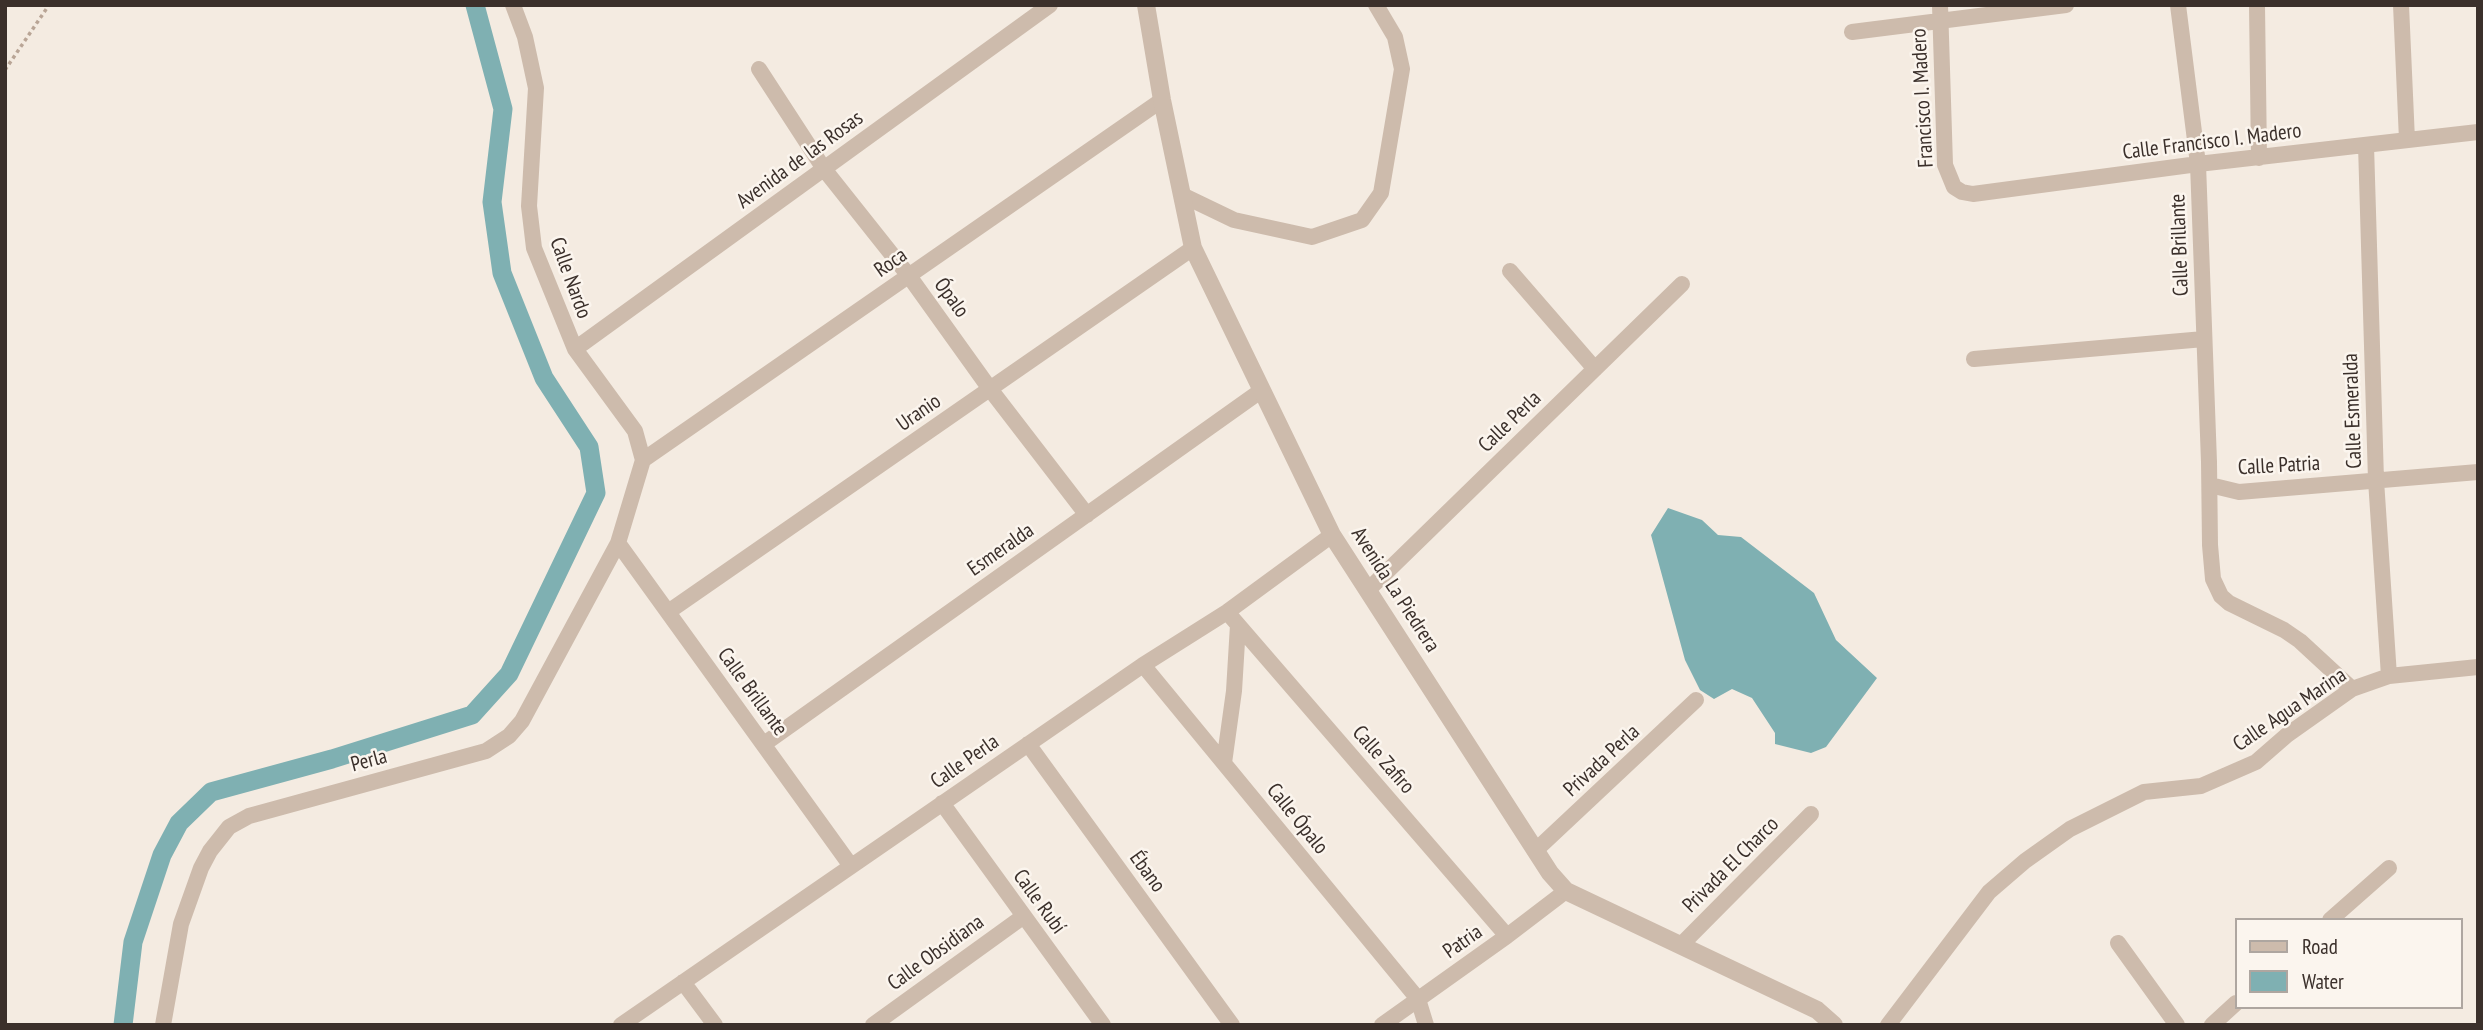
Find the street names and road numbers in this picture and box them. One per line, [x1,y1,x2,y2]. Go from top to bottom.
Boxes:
street label: Francisco I. Madero [1907,28,1939,168]
street label: Avenida de las Rosas [732,106,868,214]
street label: Calle Francisco I. Madero [2121,119,2303,165]
street label: Calle Brillante [2166,193,2194,297]
street label: Calle Nardo [544,234,596,322]
street label: Roca [870,243,912,283]
street label: Ópalo [928,273,974,323]
street label: Calle Esmeralda [2338,353,2368,469]
street label: Calle Perla [1473,386,1547,458]
street label: Uranio [892,389,946,437]
street label: Calle Patria [2237,451,2321,481]
street label: Esmeralda [963,518,1039,582]
street label: Avenida La Piedrera [1345,523,1445,657]
street label: Calle Brillante [712,643,792,741]
street label: Calle Agua Marina [2229,663,2351,757]
street label: Privada Perla [1559,720,1645,802]
street label: Calle Zafiro [1347,721,1419,799]
street label: Calle Perla [926,730,1004,794]
street label: Perla [348,744,390,778]
street label: Calle Ópalo [1261,779,1333,859]
street label: Privada El Charco [1678,812,1784,918]
street label: Ébano [1124,846,1170,898]
street label: Calle Rubí [1007,865,1071,939]
street label: Calle Obsidiana [883,910,989,996]
street label: Patria [1439,920,1487,964]

